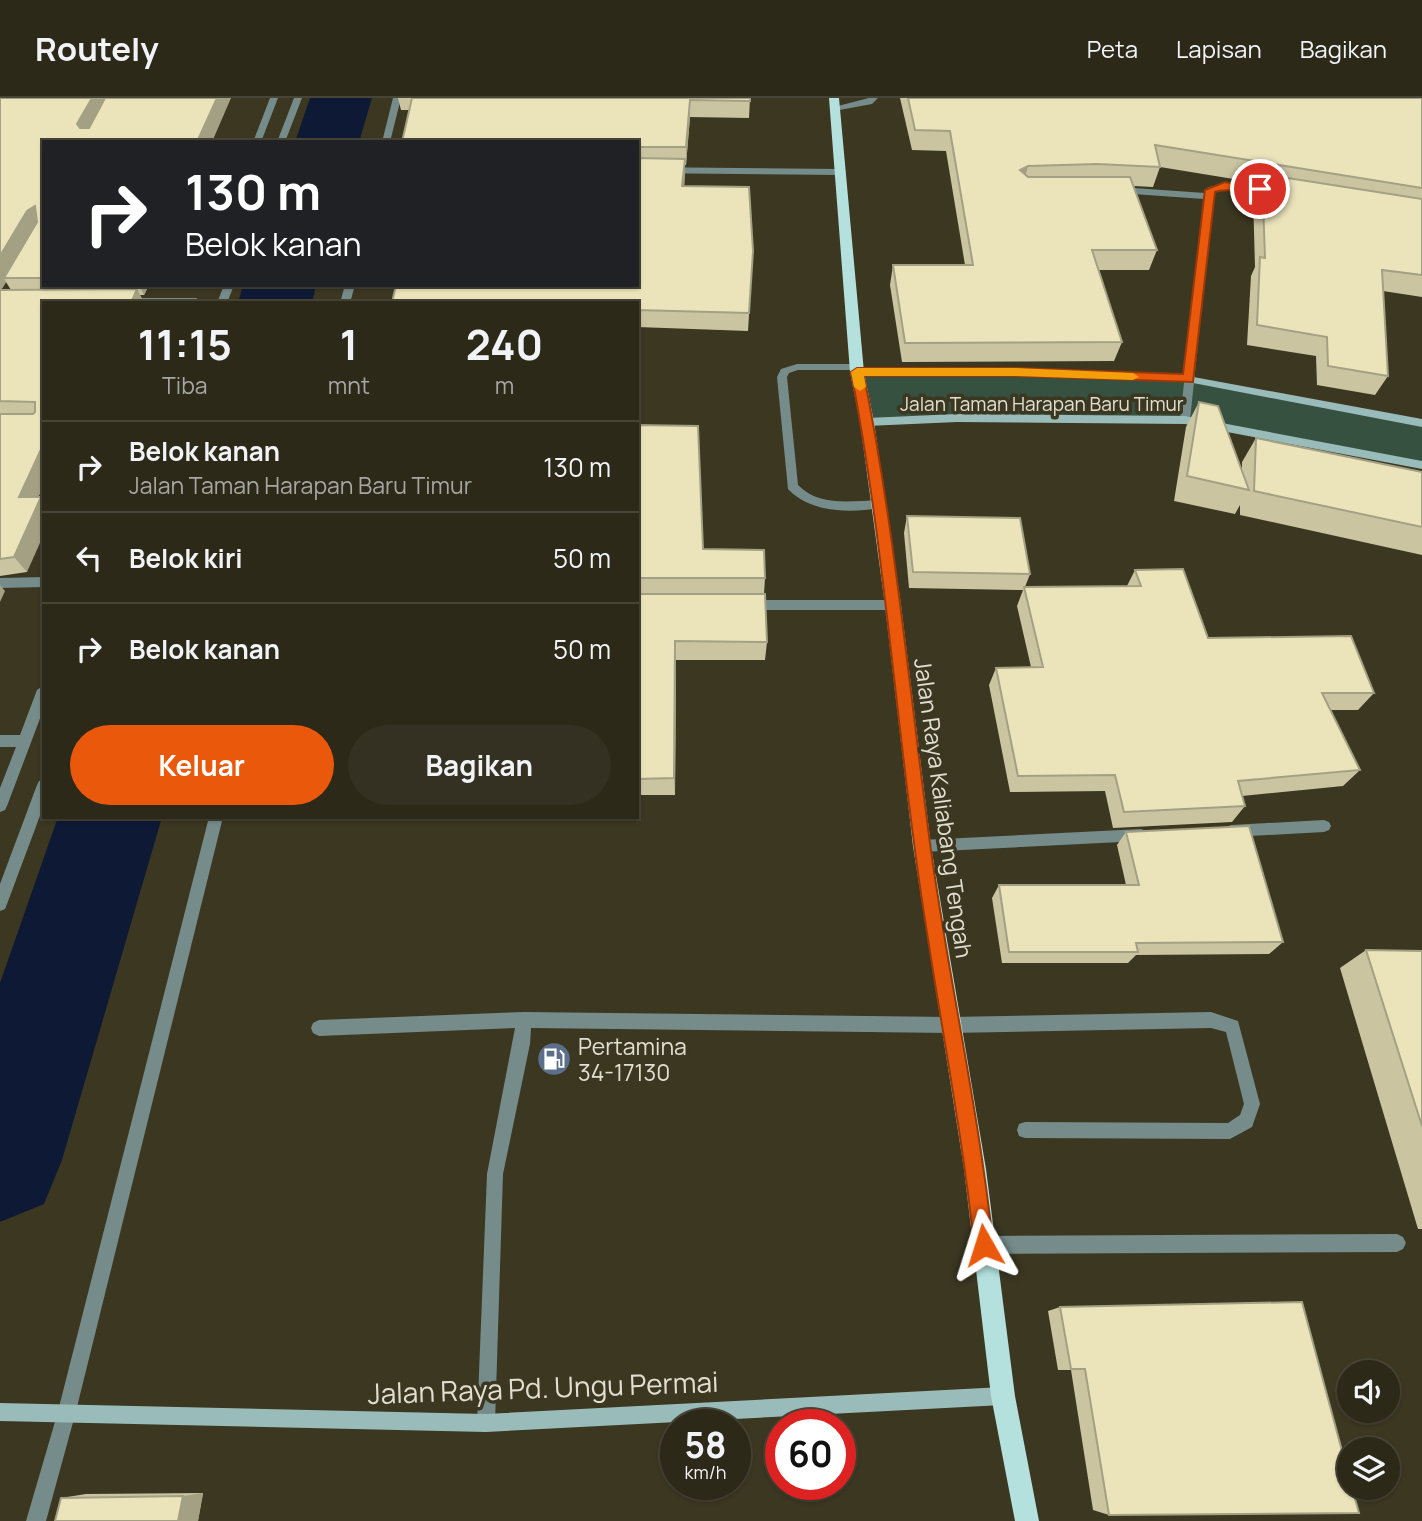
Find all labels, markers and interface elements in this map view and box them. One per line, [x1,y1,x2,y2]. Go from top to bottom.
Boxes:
text: Routely [35,26,159,71]
text: Peta [1087,32,1138,65]
text: Lapisan [1176,32,1262,65]
text: Bagikan [1300,32,1387,65]
text: 130 m [185,158,321,225]
pin [1230,159,1290,219]
icon: right [70,168,161,259]
icon: arrive [1241,170,1279,208]
text: Belok kanan [185,222,361,266]
text: 11:15 [138,315,232,373]
text: 1 [340,315,358,373]
text: 240 [466,315,543,373]
text: Tiba [162,369,208,401]
text: mnt [328,369,370,401]
text: m [495,369,514,401]
street label: Jalan Taman Harapan Baru Timur [900,391,1184,417]
text: Belok kanan [129,433,280,469]
icon: right [70,448,108,486]
text: 130 m [543,449,611,485]
text: Jalan Taman Harapan Baru Timur [129,469,472,501]
icon: left [70,539,108,577]
text: Belok kiri [129,540,243,576]
text: 50 m [553,540,611,576]
icon: right [70,630,108,668]
text: Belok kanan [129,631,280,667]
text: 50 m [553,631,611,667]
street label: Jalan Raya Kaliabang Tengah [907,656,981,960]
button: Keluar [70,725,334,805]
button: Bagikan [348,725,611,805]
place label: Pertamina 34-17130 [578,1030,687,1088]
fuel station icon: Pertamina 34-17130 [535,1040,573,1078]
position arrow [947,1208,1021,1282]
map controls [1337,1360,1400,1500]
button: sound [1337,1360,1400,1423]
street label: Jalan Raya Pd. Ungu Permai [367,1362,719,1412]
speed limit sign: 60 [765,1409,856,1500]
text: 58 [685,1421,726,1469]
button: layers [1337,1437,1400,1500]
text: km/h [685,1460,726,1484]

